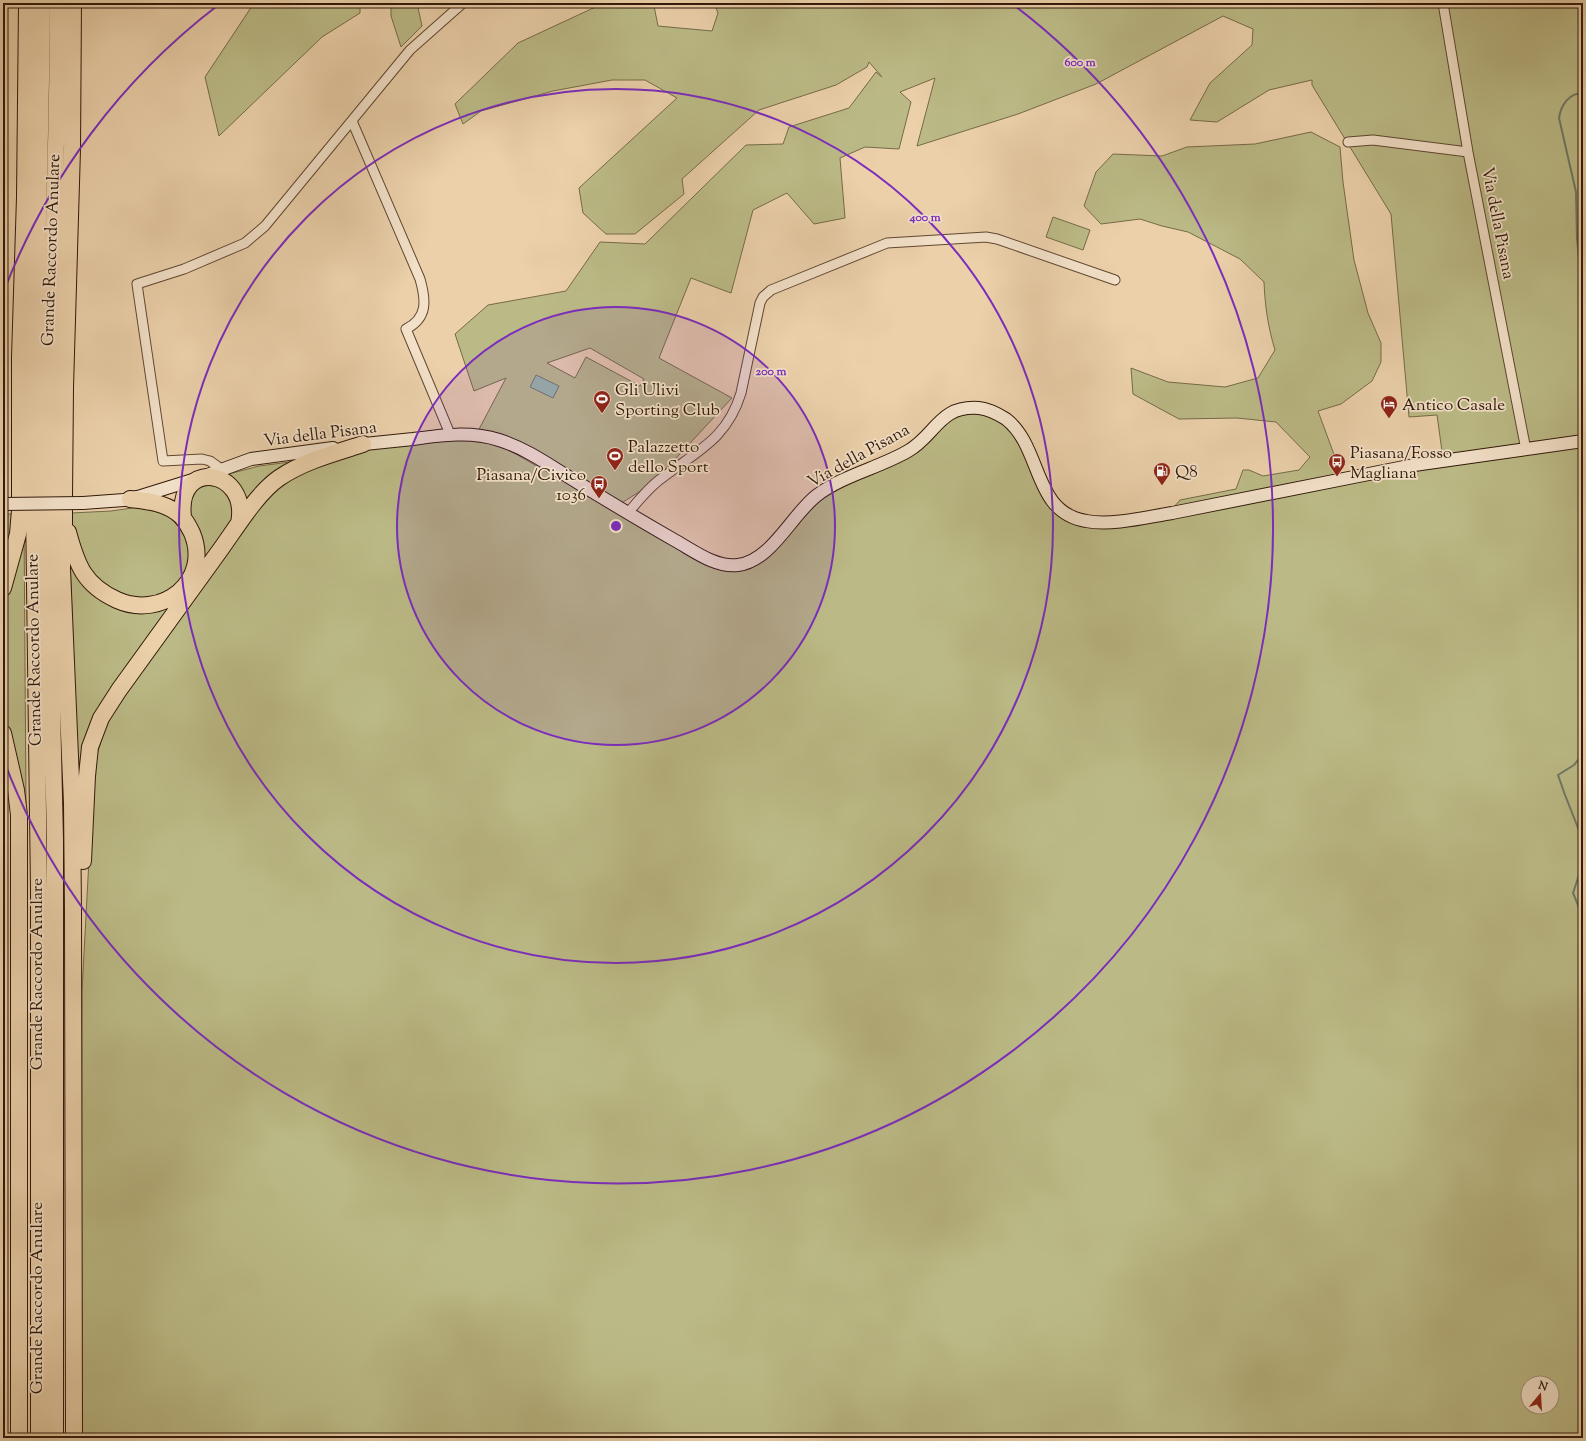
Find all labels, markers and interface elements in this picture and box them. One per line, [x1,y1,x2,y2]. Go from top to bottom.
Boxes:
text: 600 m [1064,54,1096,72]
street label: Grande Raccordo Anulare [37,153,67,347]
street label: Via della Pisana [1474,165,1520,282]
text: 400 m [908,209,941,227]
text: 200 m [756,363,786,381]
place label: Gli Ulivi Sporting Club [615,379,720,423]
sports icon: Gli Ulivi Sporting Club [592,389,612,414]
hotel icon: Antico Casale [1379,394,1399,419]
place label: Antico Casale [1402,394,1505,418]
street label: Via della Pisana [262,416,378,454]
street label: Via della Pisana [803,419,915,495]
place label: Palazzetto dello Sport [628,436,709,480]
place label: Piasana/Fosso Magliana [1350,442,1452,486]
sports icon: Palazzetto dello Sport [605,446,625,471]
bus stop icon: Piasana/Fosso Magliana [1327,452,1347,477]
fuel station icon: Q8 [1152,461,1172,486]
place label: Q8 [1175,461,1198,485]
place label: Piasana/Civico 1036 [477,464,586,508]
bus stop icon: Piasana/Civico 1036 [589,474,609,499]
centre of rings [609,519,623,533]
street label: Grande Raccordo Anulare [21,554,49,746]
street label: Grande Raccordo Anulare [26,878,50,1070]
street label: Grande Raccordo Anulare [26,1202,50,1394]
north arrow [1520,1375,1560,1415]
text: N [1535,1377,1550,1395]

